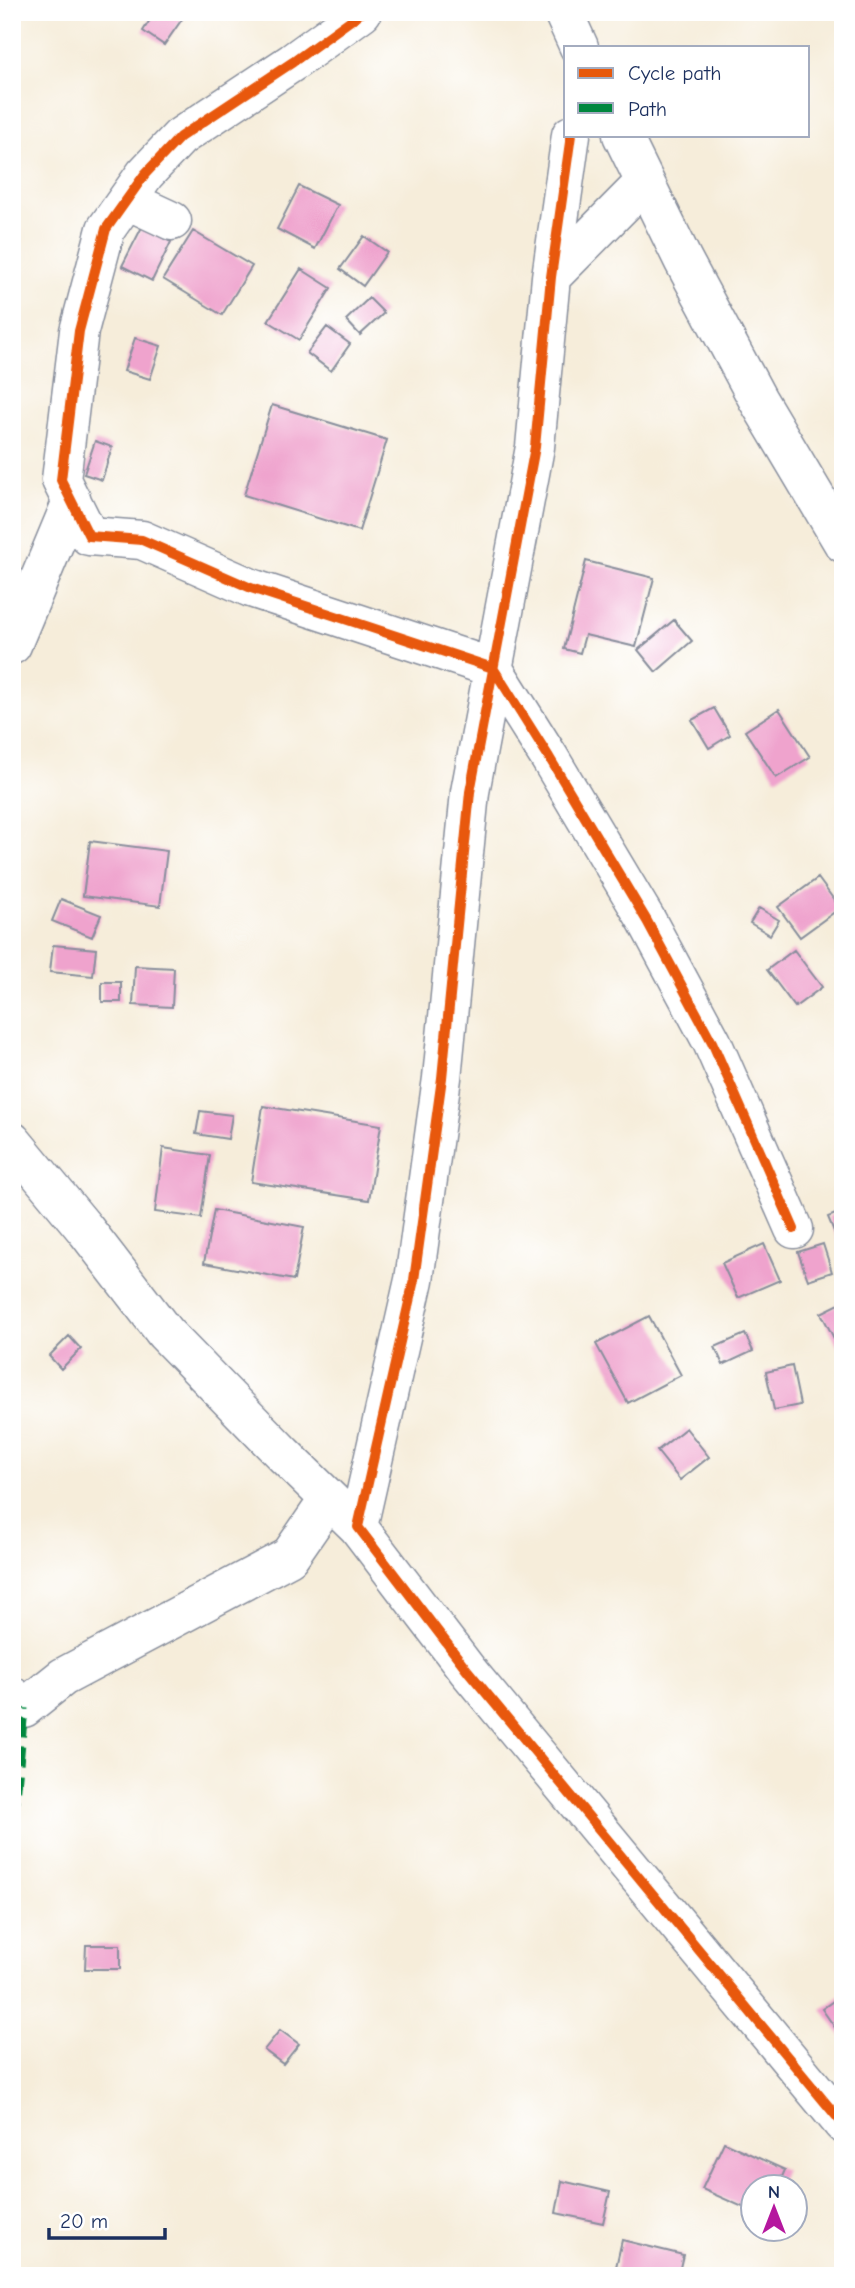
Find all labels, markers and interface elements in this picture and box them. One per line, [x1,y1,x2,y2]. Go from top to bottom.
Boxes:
legend [564,46,810,136]
text: Cycle path [628,61,721,85]
text: Path [628,97,667,121]
north arrow [740,2172,810,2242]
text: N [768,2181,780,2203]
scale bar [49,2197,164,2241]
text: 20 m [60,2209,108,2233]

